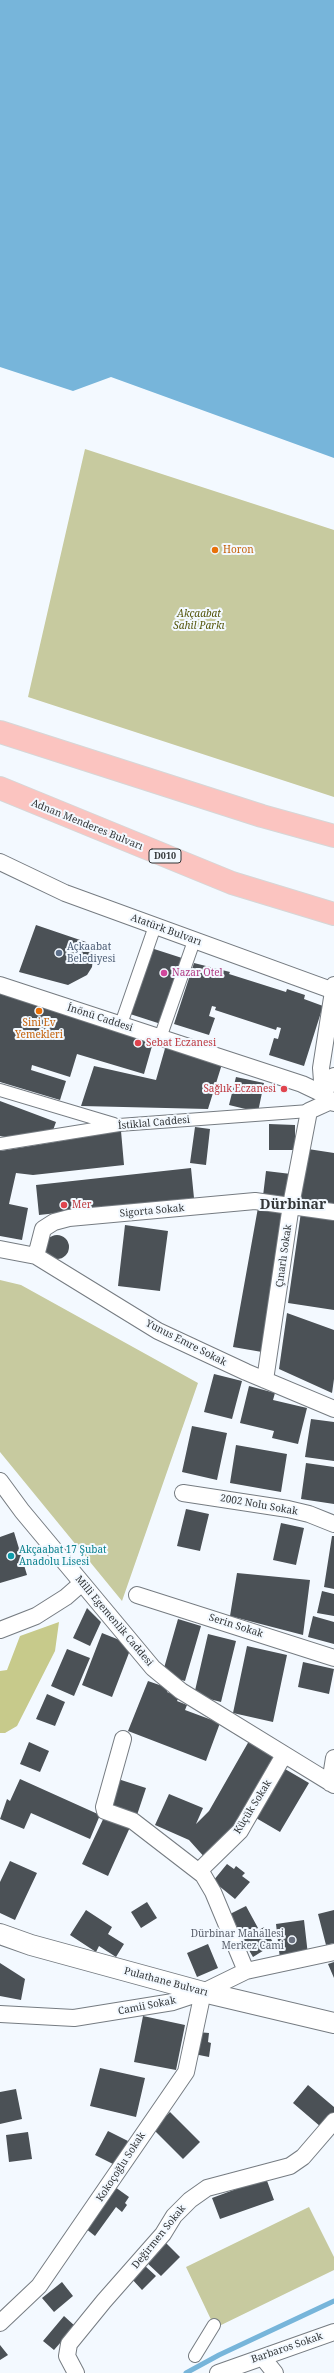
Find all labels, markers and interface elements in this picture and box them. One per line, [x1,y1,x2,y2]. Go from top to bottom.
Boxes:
place label: Horon [223,544,254,556]
marker: Horon [210,545,220,555]
park label: Akçaabat Sahil Parkı [173,608,225,632]
street label: Adnan Menderes Bulvarı [29,797,145,853]
road number: D010 [149,849,181,863]
street label: Atatürk Bulvarı [129,912,203,948]
place label: Açkaabat Belediyesi [67,941,115,964]
marker: Açkaabat Belediyesi [54,948,64,958]
place label: Nazar Otel [172,967,223,979]
marker: Nazar Otel [159,968,169,978]
street label: İnönü Caddesi [66,1002,134,1034]
marker: Sini Ev Yemekleri [34,1006,44,1016]
place label: Sini Ev Yemekleri [15,1017,63,1040]
place label: Sebat Eczanesi [146,1037,216,1049]
marker: Sebat Eczanesi [133,1038,143,1048]
place label: Sağlık Eczanesi [203,1083,276,1095]
marker: Sağlık Eczanesi [279,1084,289,1094]
street label: İstiklal Caddesi [117,1114,191,1132]
district label: Dürbinar [260,1197,326,1213]
place label: Mer [72,1199,91,1211]
marker: Mer [59,1200,69,1210]
street label: Sigorta Sokak [119,1202,185,1220]
street label: Çınarlı Sokak [274,1224,294,1288]
street label: Yunus Emre Sokak [143,1317,229,1369]
street label: 2002 Nolu Sokak [219,1492,299,1518]
place label: Akçaabat 17 Şubat Anadolu Lisesi [19,1544,107,1568]
marker: Akçaabat 17 Şubat Anadolu Lisesi [6,1551,16,1561]
street label: Milli Egemenlik Caddesi [73,1573,155,1669]
street label: Serin Sokak [207,1612,265,1640]
street label: Küçük Sokak [232,1778,274,1836]
place label: Dürbinar Mahallesi Merkez Cami [191,1928,284,1952]
marker: Dürbinar Mahallesi Merkez Cami [287,1935,297,1945]
street label: Pulathane Bulvarı [123,1965,209,1999]
street label: Camii Sokak [117,1995,177,2017]
street label: Kokoçoğlu Sokak [94,2130,148,2204]
street label: Değirmen Sokak [130,2203,188,2271]
street label: Barbaros Sokak [250,2330,324,2366]

